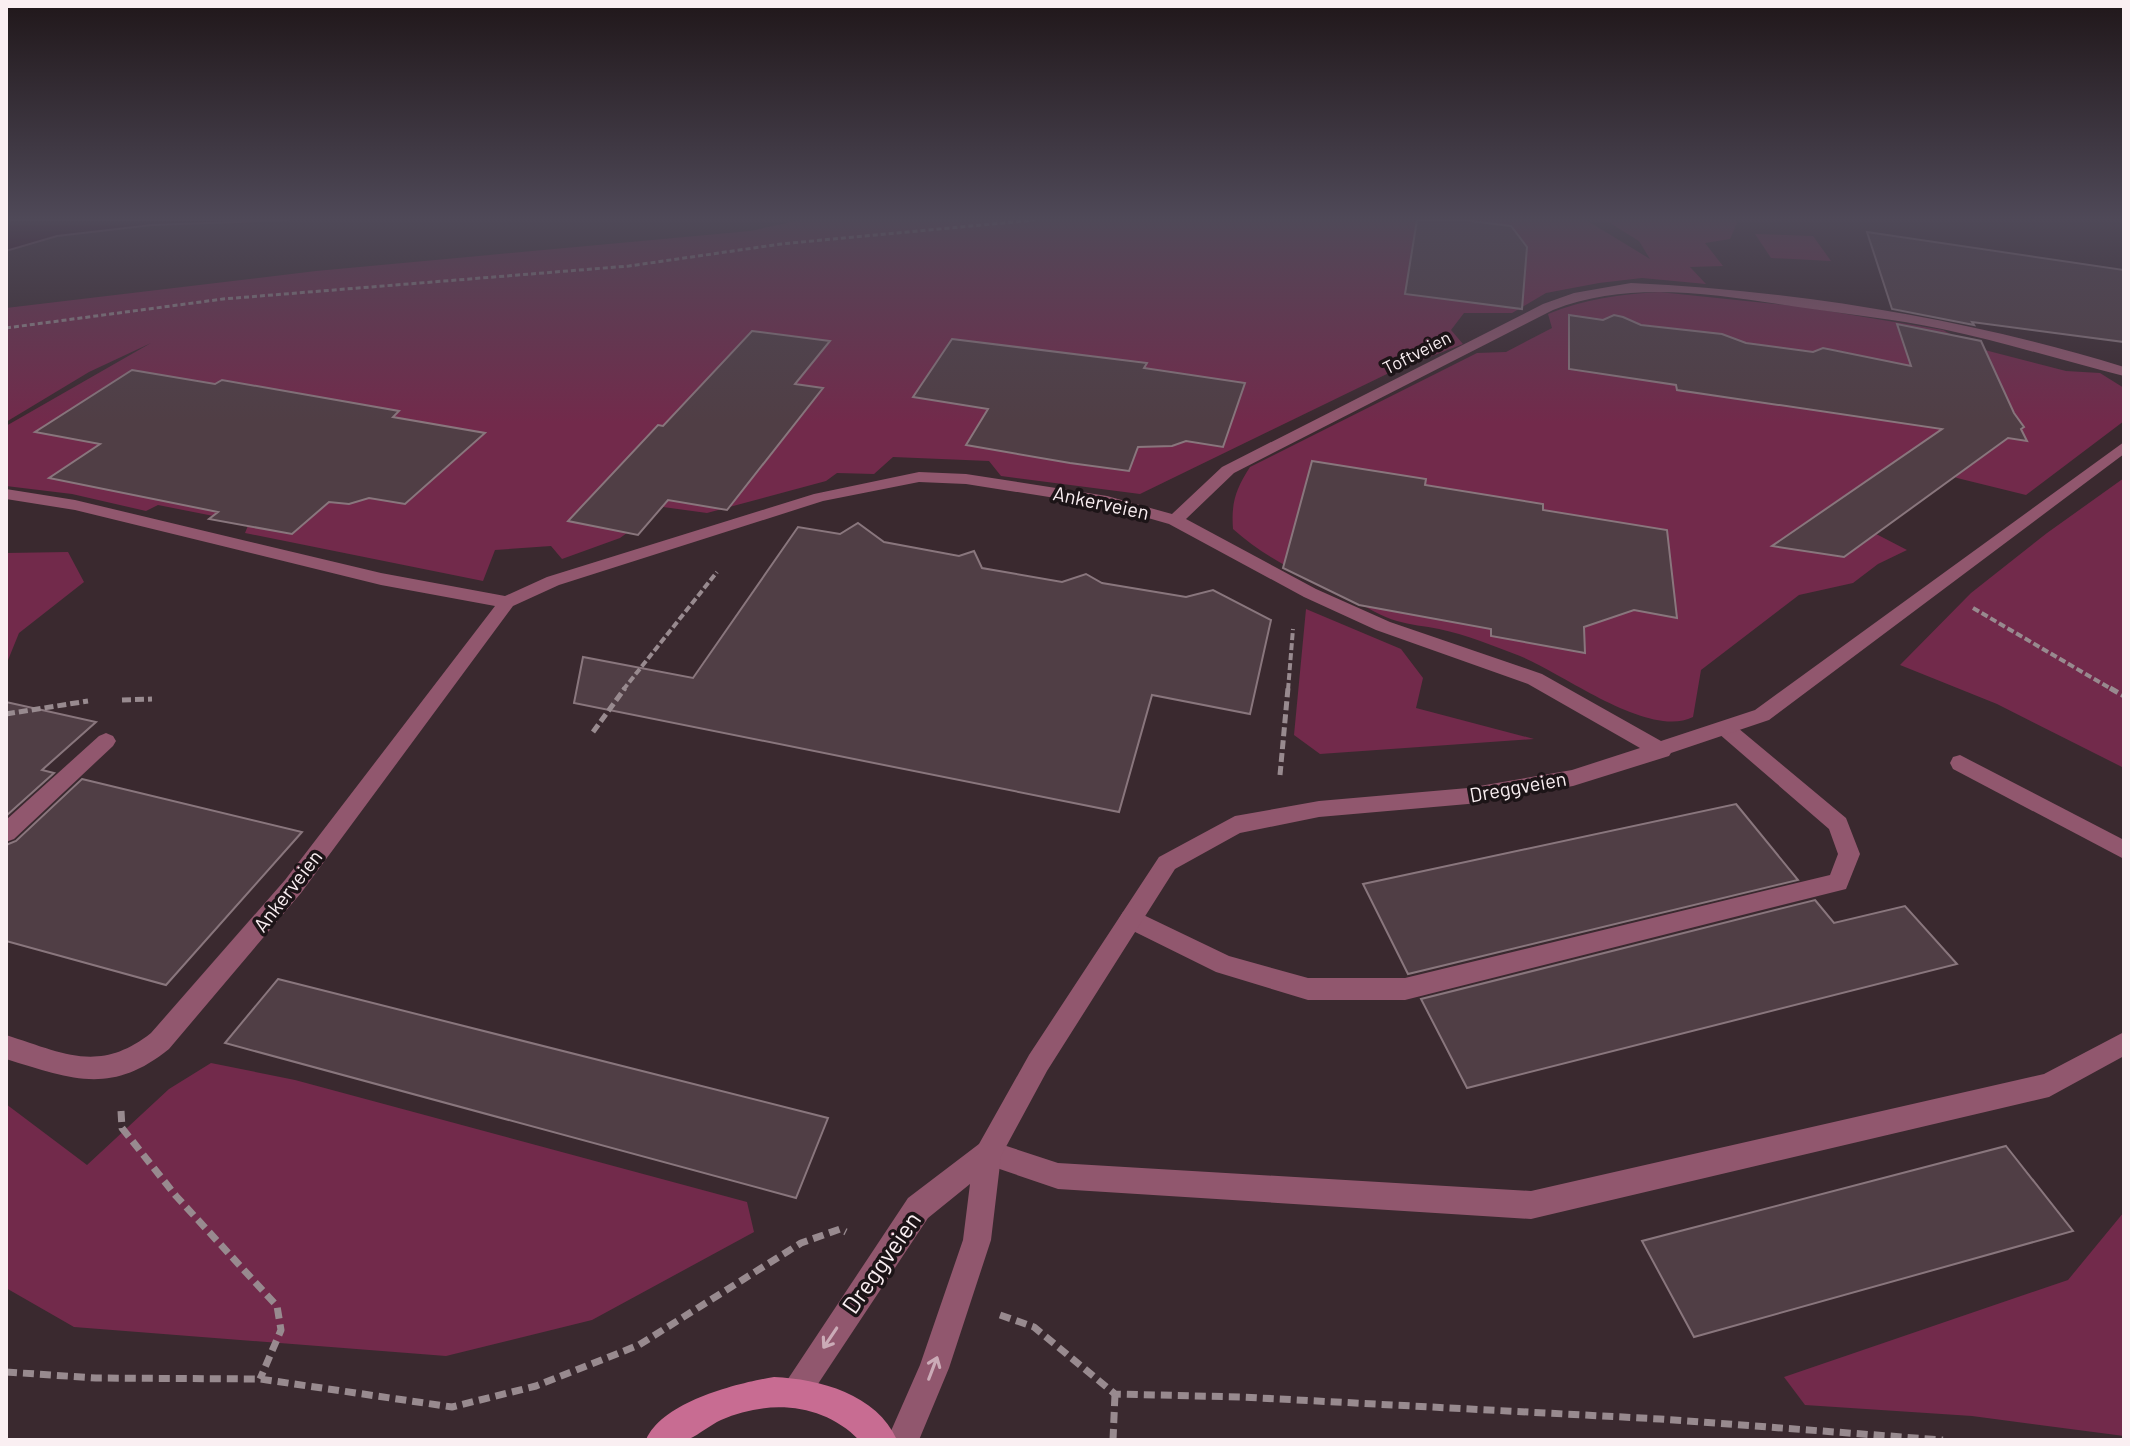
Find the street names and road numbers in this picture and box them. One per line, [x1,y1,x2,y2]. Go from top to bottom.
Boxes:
street label: Toftveien [1379,326,1454,379]
street label: Ankerveien [1051,480,1151,524]
street label: Dreggveien [1468,766,1568,806]
street label: Ankerveien [248,845,327,936]
street label: Dreggveien [835,1206,926,1319]

